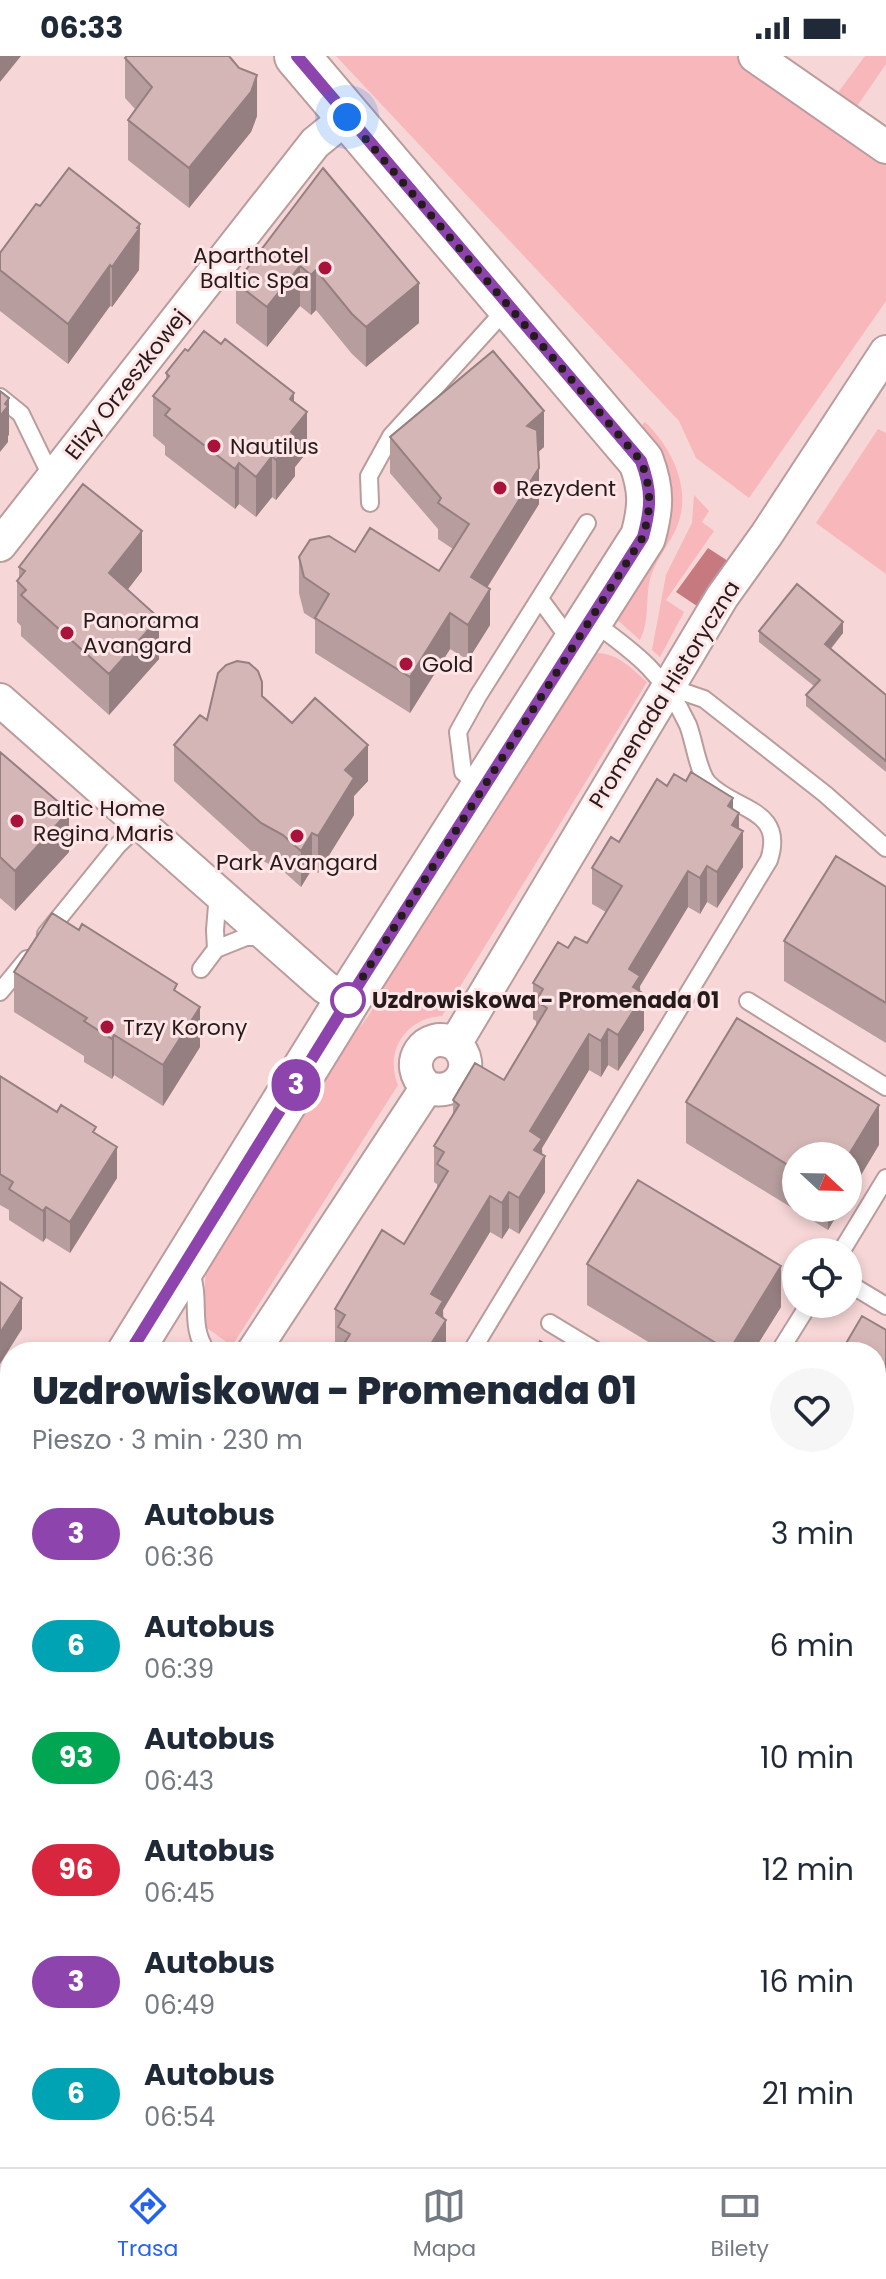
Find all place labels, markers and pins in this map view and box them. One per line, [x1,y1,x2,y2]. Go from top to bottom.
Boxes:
place label: Aparthotel Baltic Spa [193,240,309,296]
marker: Aparthotel Baltic Spa [316,259,334,277]
place label: Nautilus [230,431,319,462]
marker: Nautilus [205,437,223,455]
place label: Rezydent [516,473,616,504]
marker: Rezydent [491,479,509,497]
place label: Panorama Avangard [83,605,199,661]
marker: Panorama Avangard [58,624,76,642]
place label: Gold [422,649,473,680]
marker: Gold [397,655,415,673]
place label: Baltic Home Regina Maris [33,793,174,849]
marker: Baltic Home Regina Maris [8,812,26,830]
marker: Park Avangard [288,827,306,845]
place label: Park Avangard [216,847,378,878]
marker: Uzdrowiskowa - Promenada 01 [331,983,365,1017]
place label: Uzdrowiskowa - Promenada 01 [372,985,719,1016]
place label: Trzy Korony [123,1012,248,1043]
marker: Trzy Korony [98,1018,116,1036]

